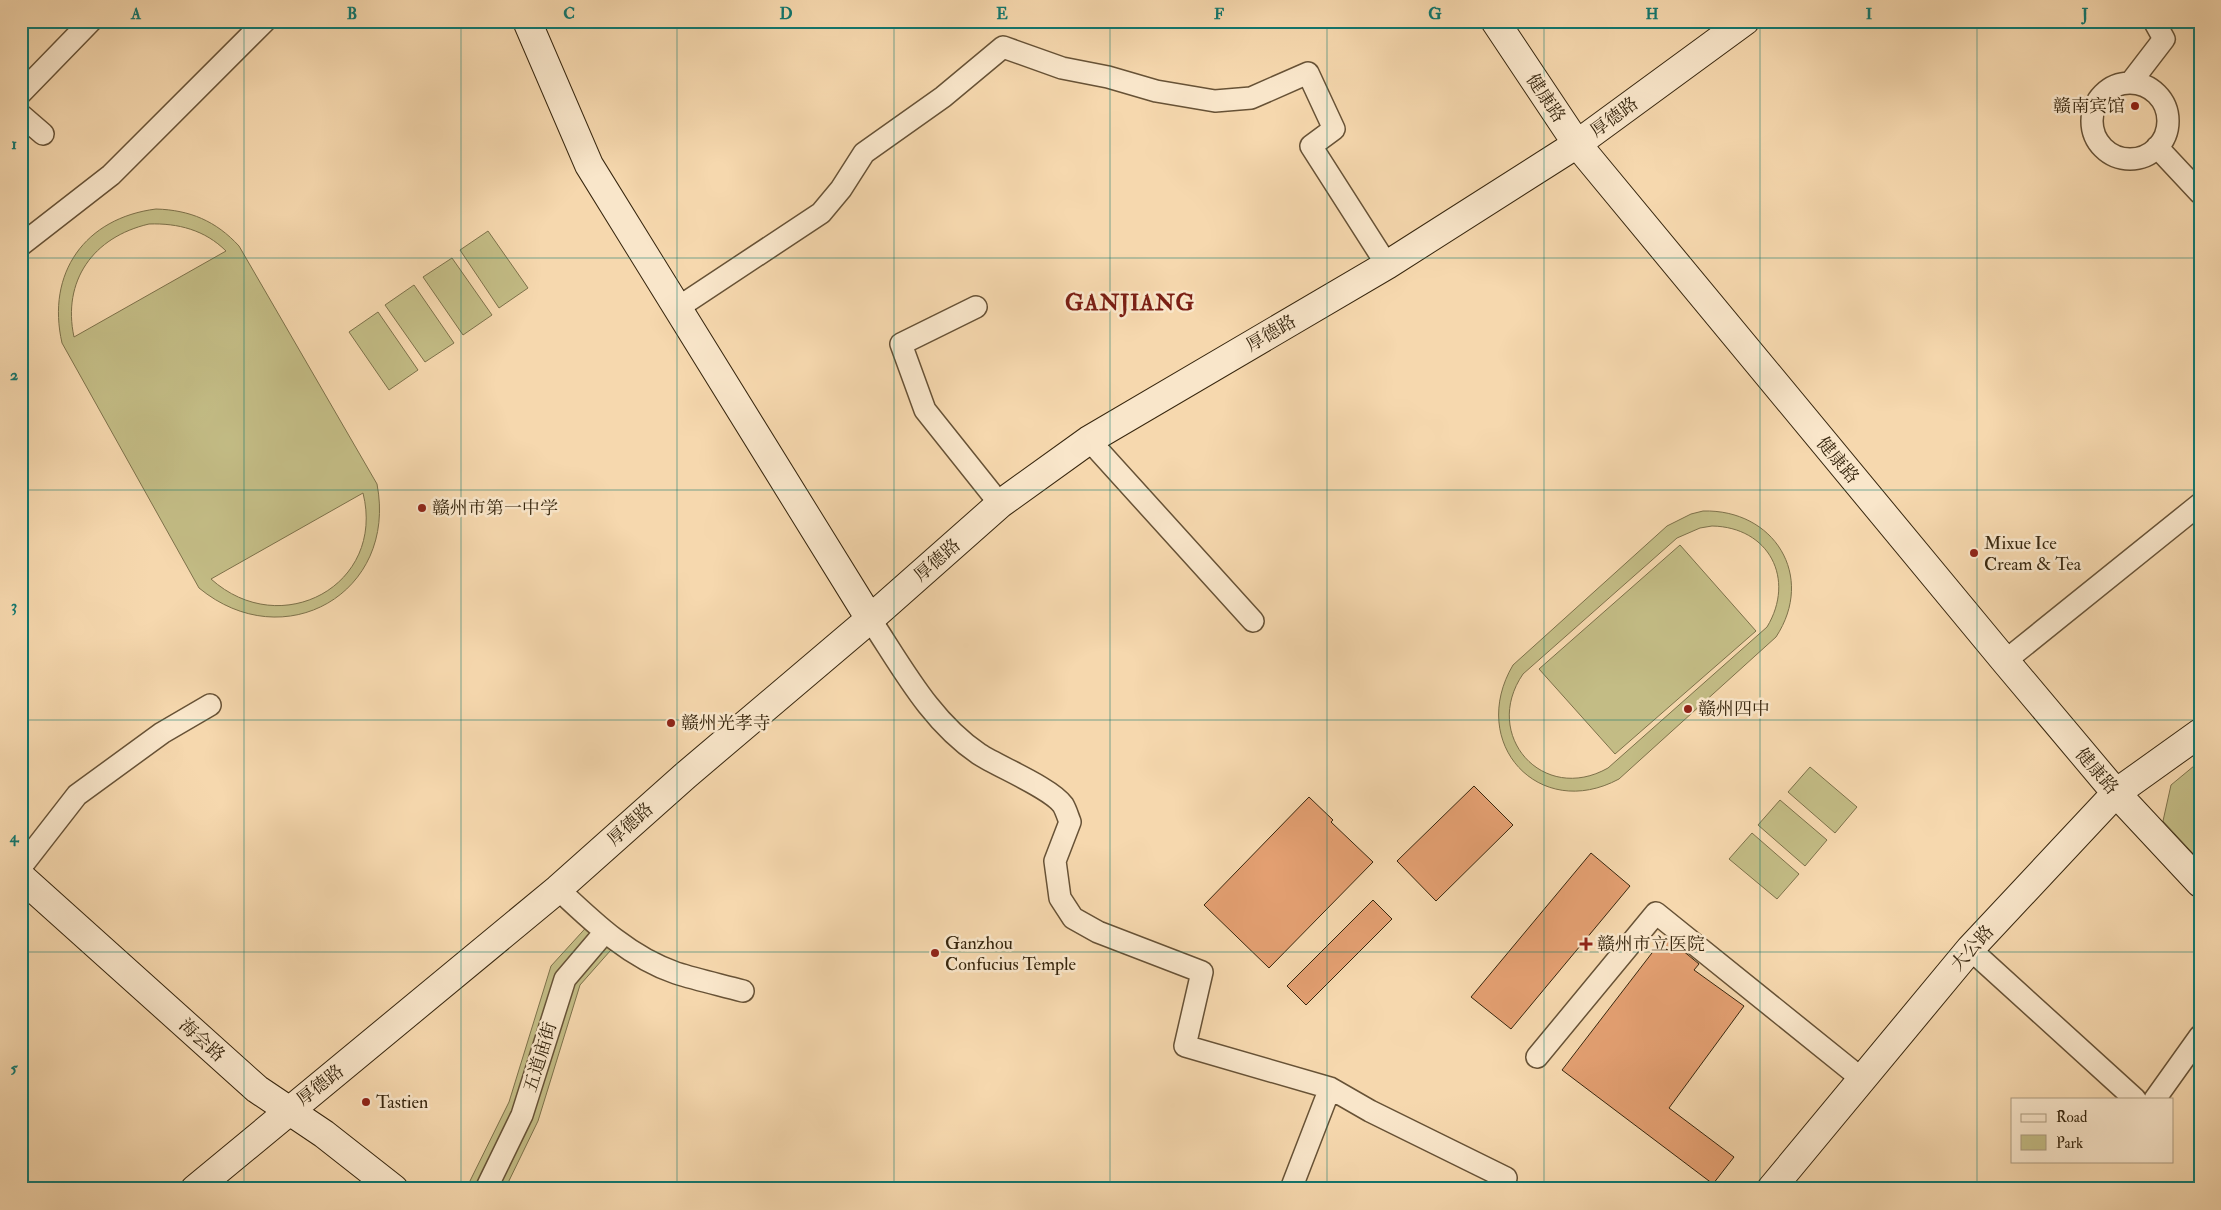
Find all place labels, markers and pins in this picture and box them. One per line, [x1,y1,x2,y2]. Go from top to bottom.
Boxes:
place label: 赣南宾馆 [2053,95,2125,118]
marker: 赣南宾馆 [2129,100,2141,112]
place label: 赣州市第一中学 [432,497,558,520]
marker: 赣州市第一中学 [416,502,428,514]
place label: Mixue Ice Cream & Tea [1984,532,2082,576]
marker: Mixue Ice Cream & Tea [1968,547,1980,559]
place label: 赣州四中 [1698,698,1770,721]
marker: 赣州四中 [1682,703,1694,715]
place label: 赣州光孝寺 [681,712,771,735]
marker: 赣州光孝寺 [665,717,677,729]
place label: Ganzhou Confucius Temple [945,932,1077,976]
place label: 赣州市立医院 [1597,933,1705,956]
marker: 赣州市立医院 [1579,937,1593,951]
marker: Ganzhou Confucius Temple [929,947,941,959]
place label: Tastien [376,1091,428,1114]
marker: Tastien [360,1096,372,1108]

